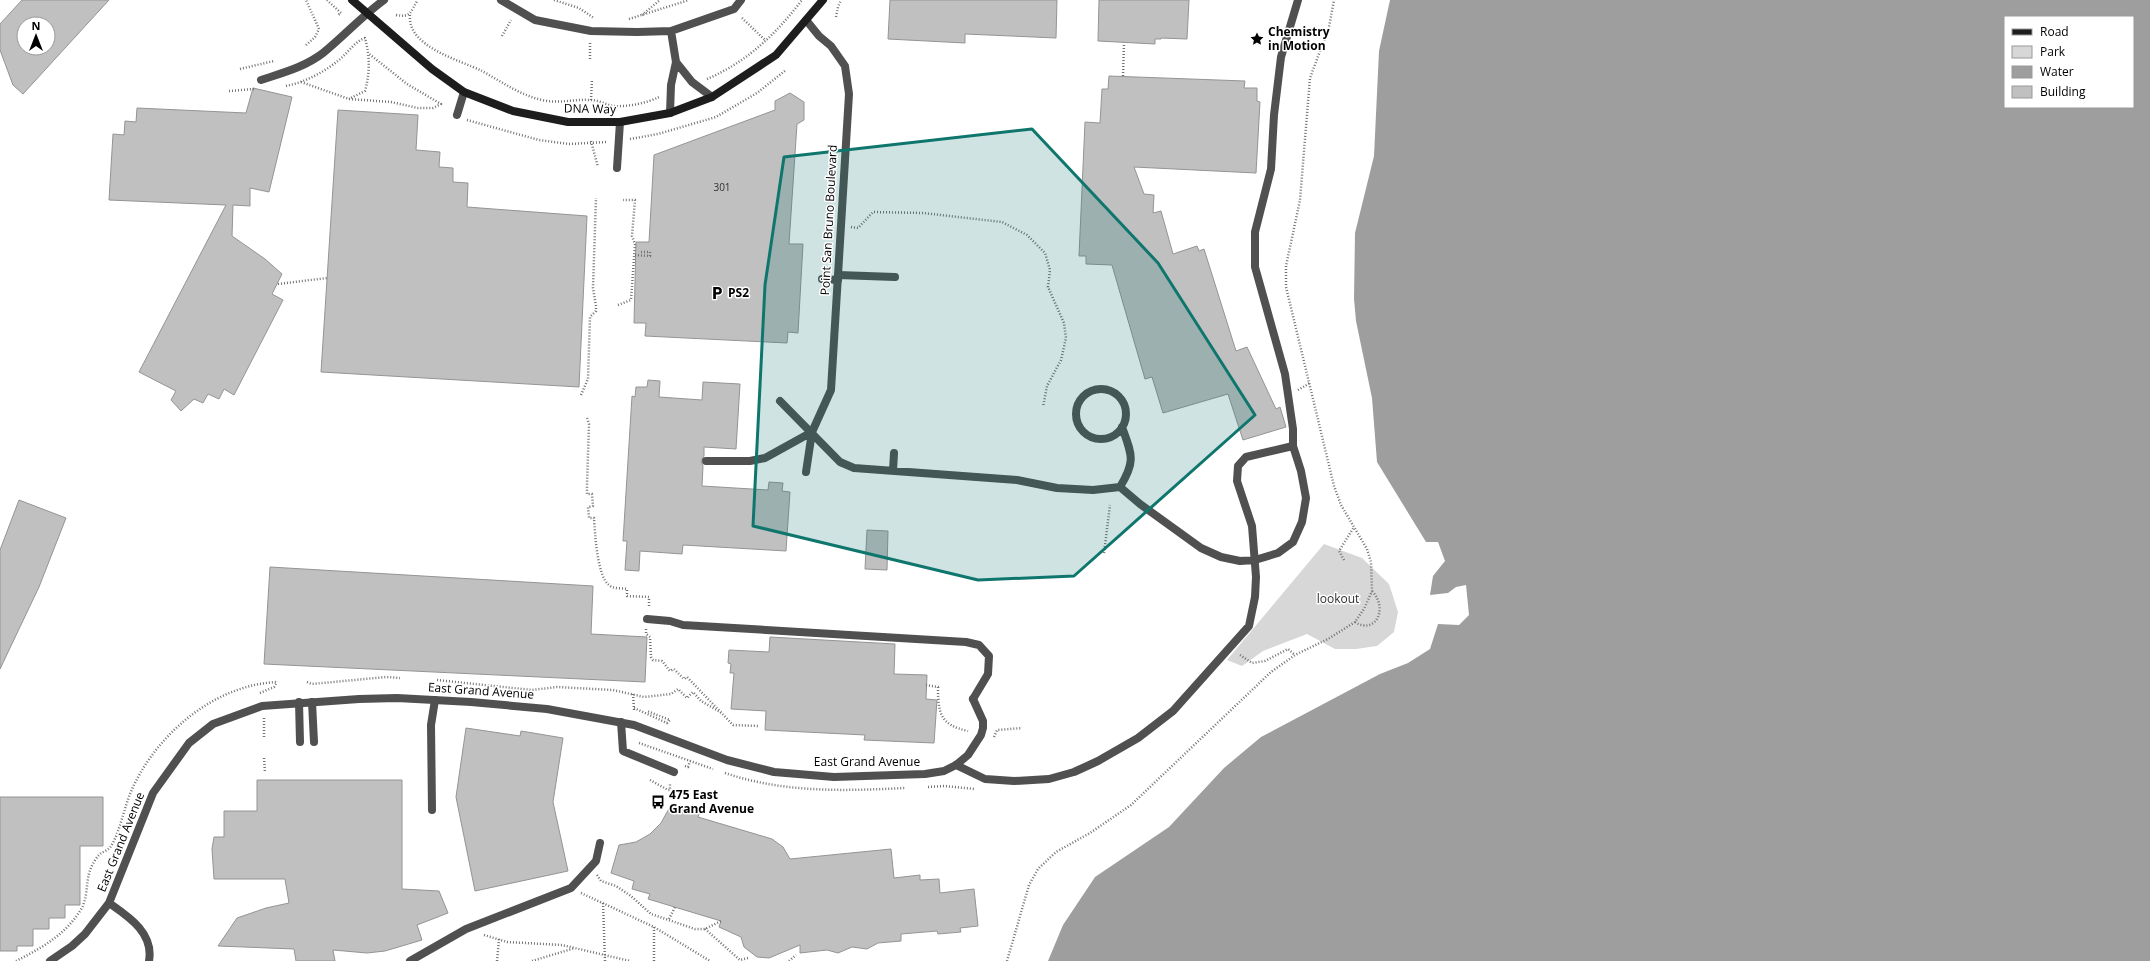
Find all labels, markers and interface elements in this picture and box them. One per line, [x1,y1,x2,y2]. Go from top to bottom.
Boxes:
north arrow [16,16,56,56]
legend [2004,16,2134,108]
text: N [32,18,40,33]
place label: Chemistry in Motion [1268,23,1330,54]
text: Road [2040,23,2069,40]
place icon: Chemistry in Motion [1249,31,1265,47]
text: Park [2040,43,2066,60]
text: Water [2040,63,2074,80]
text: Building [2040,83,2086,100]
street label: DNA Way [564,100,617,117]
street label: Point San Bruno Boulevard [816,144,841,296]
house number: 301 [713,180,731,194]
place label: PS2 [728,284,749,301]
parking icon: PS2 [709,285,725,301]
park label: lookout [1317,590,1359,607]
street label: East Grand Avenue [427,678,535,703]
street label: East Grand Avenue [814,753,920,770]
place label: 475 East Grand Avenue [669,786,754,817]
street label: East Grand Avenue [93,789,148,894]
bus stop icon: 475 East Grand Avenue [650,794,666,810]

